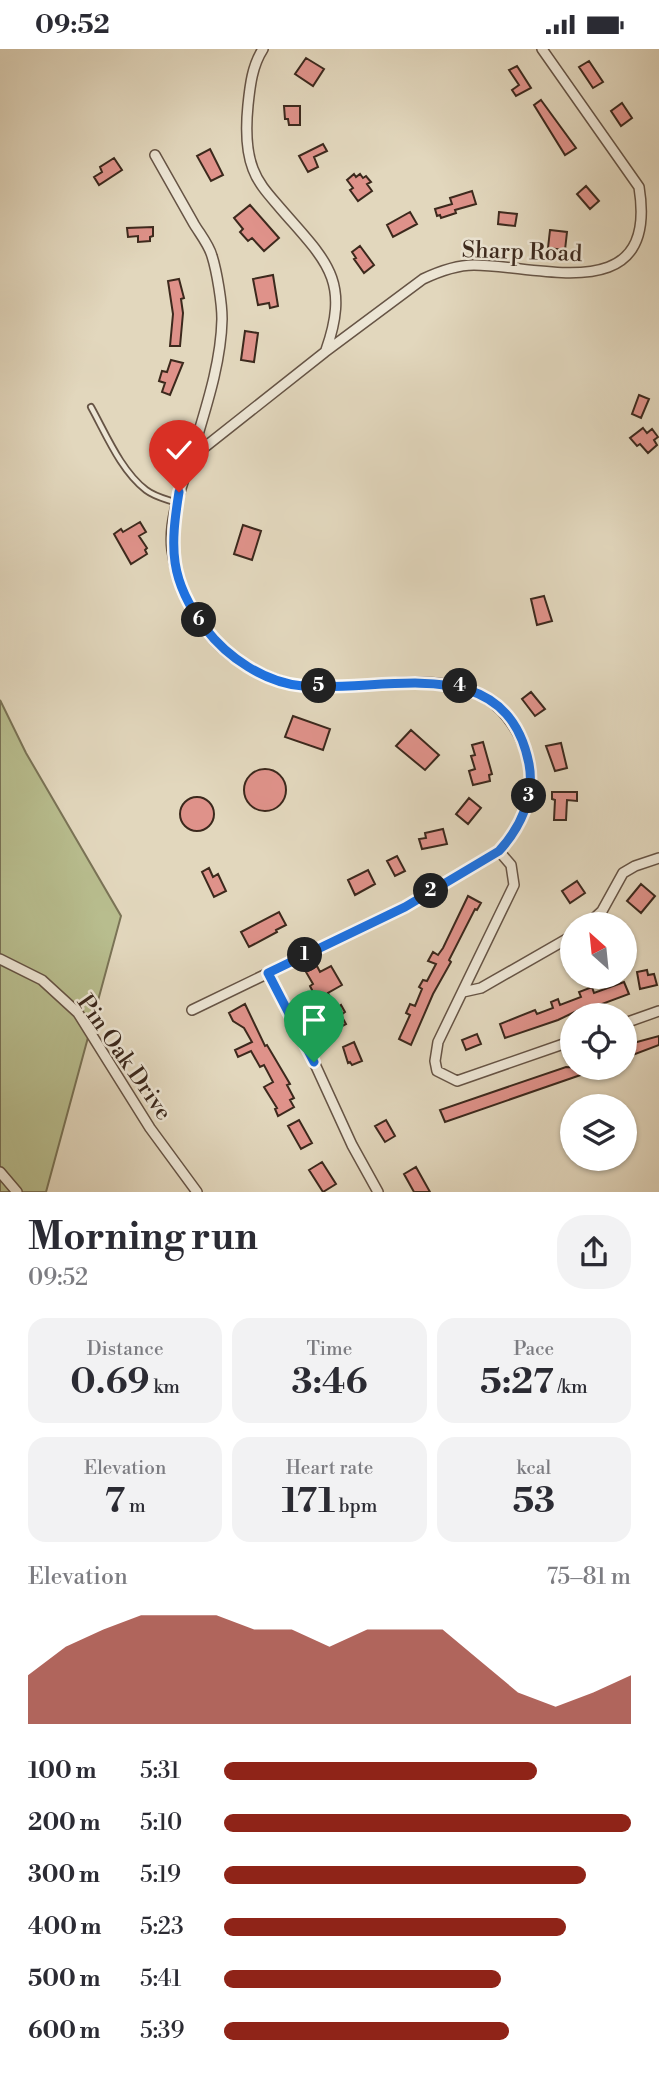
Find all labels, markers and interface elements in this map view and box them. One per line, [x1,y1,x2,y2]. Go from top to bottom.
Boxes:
text: 09:52 [35,9,110,41]
street label: Sharp Road [461,236,583,268]
pin [149,420,209,492]
icon: check [160,431,198,469]
pin: 6 [182,603,216,637]
text: 6 [193,607,204,631]
pin: 5 [302,669,336,703]
pin: 4 [442,669,477,703]
text: 5 [313,673,324,697]
text: 4 [453,673,466,697]
pin: 3 [512,779,546,813]
text: 3 [523,783,534,807]
pin: 2 [414,873,448,909]
text: 2 [425,878,436,902]
north arrow [560,912,637,989]
map controls [560,912,637,1171]
pin: 1 [288,937,322,972]
text: 1 [300,942,309,966]
street label: Pin Oak Drive [71,989,178,1126]
pin [284,990,344,1062]
icon: arrive [295,1001,333,1039]
button: locate [560,1003,637,1080]
button: layers [560,1094,637,1171]
text: Morning run [28,1214,258,1261]
button: share [557,1215,631,1289]
text: 09:52 [28,1264,88,1292]
text: Distance [87,1337,164,1361]
text: Time [307,1337,352,1361]
text: Pace [513,1337,554,1361]
text: 0.69 [70,1361,149,1404]
text: 3:46 [291,1361,368,1404]
text: 5:27 [480,1361,554,1404]
text: km [149,1375,180,1399]
text: /km [554,1375,588,1399]
text: Elevation [84,1456,166,1480]
text: Heart rate [286,1456,373,1480]
text: kcal [517,1456,551,1480]
text: 7 [105,1480,125,1523]
text: 171 [282,1480,335,1523]
text: 53 [512,1480,555,1523]
text: m [125,1494,146,1518]
text: bpm [335,1494,377,1518]
text: Elevation [28,1563,128,1591]
text: 75–81 m [546,1563,631,1591]
text: 100 m [28,1757,96,1785]
text: 5:31 [140,1757,180,1785]
text: 200 m [28,1809,100,1837]
text: 5:10 [140,1809,182,1837]
text: 300 m [28,1861,100,1889]
text: 5:19 [140,1861,181,1889]
text: 400 m [28,1913,101,1941]
text: 5:23 [140,1913,184,1941]
text: 500 m [28,1965,100,1993]
text: 5:41 [140,1965,181,1993]
text: 600 m [28,2017,101,2045]
text: 5:39 [140,2017,185,2045]

